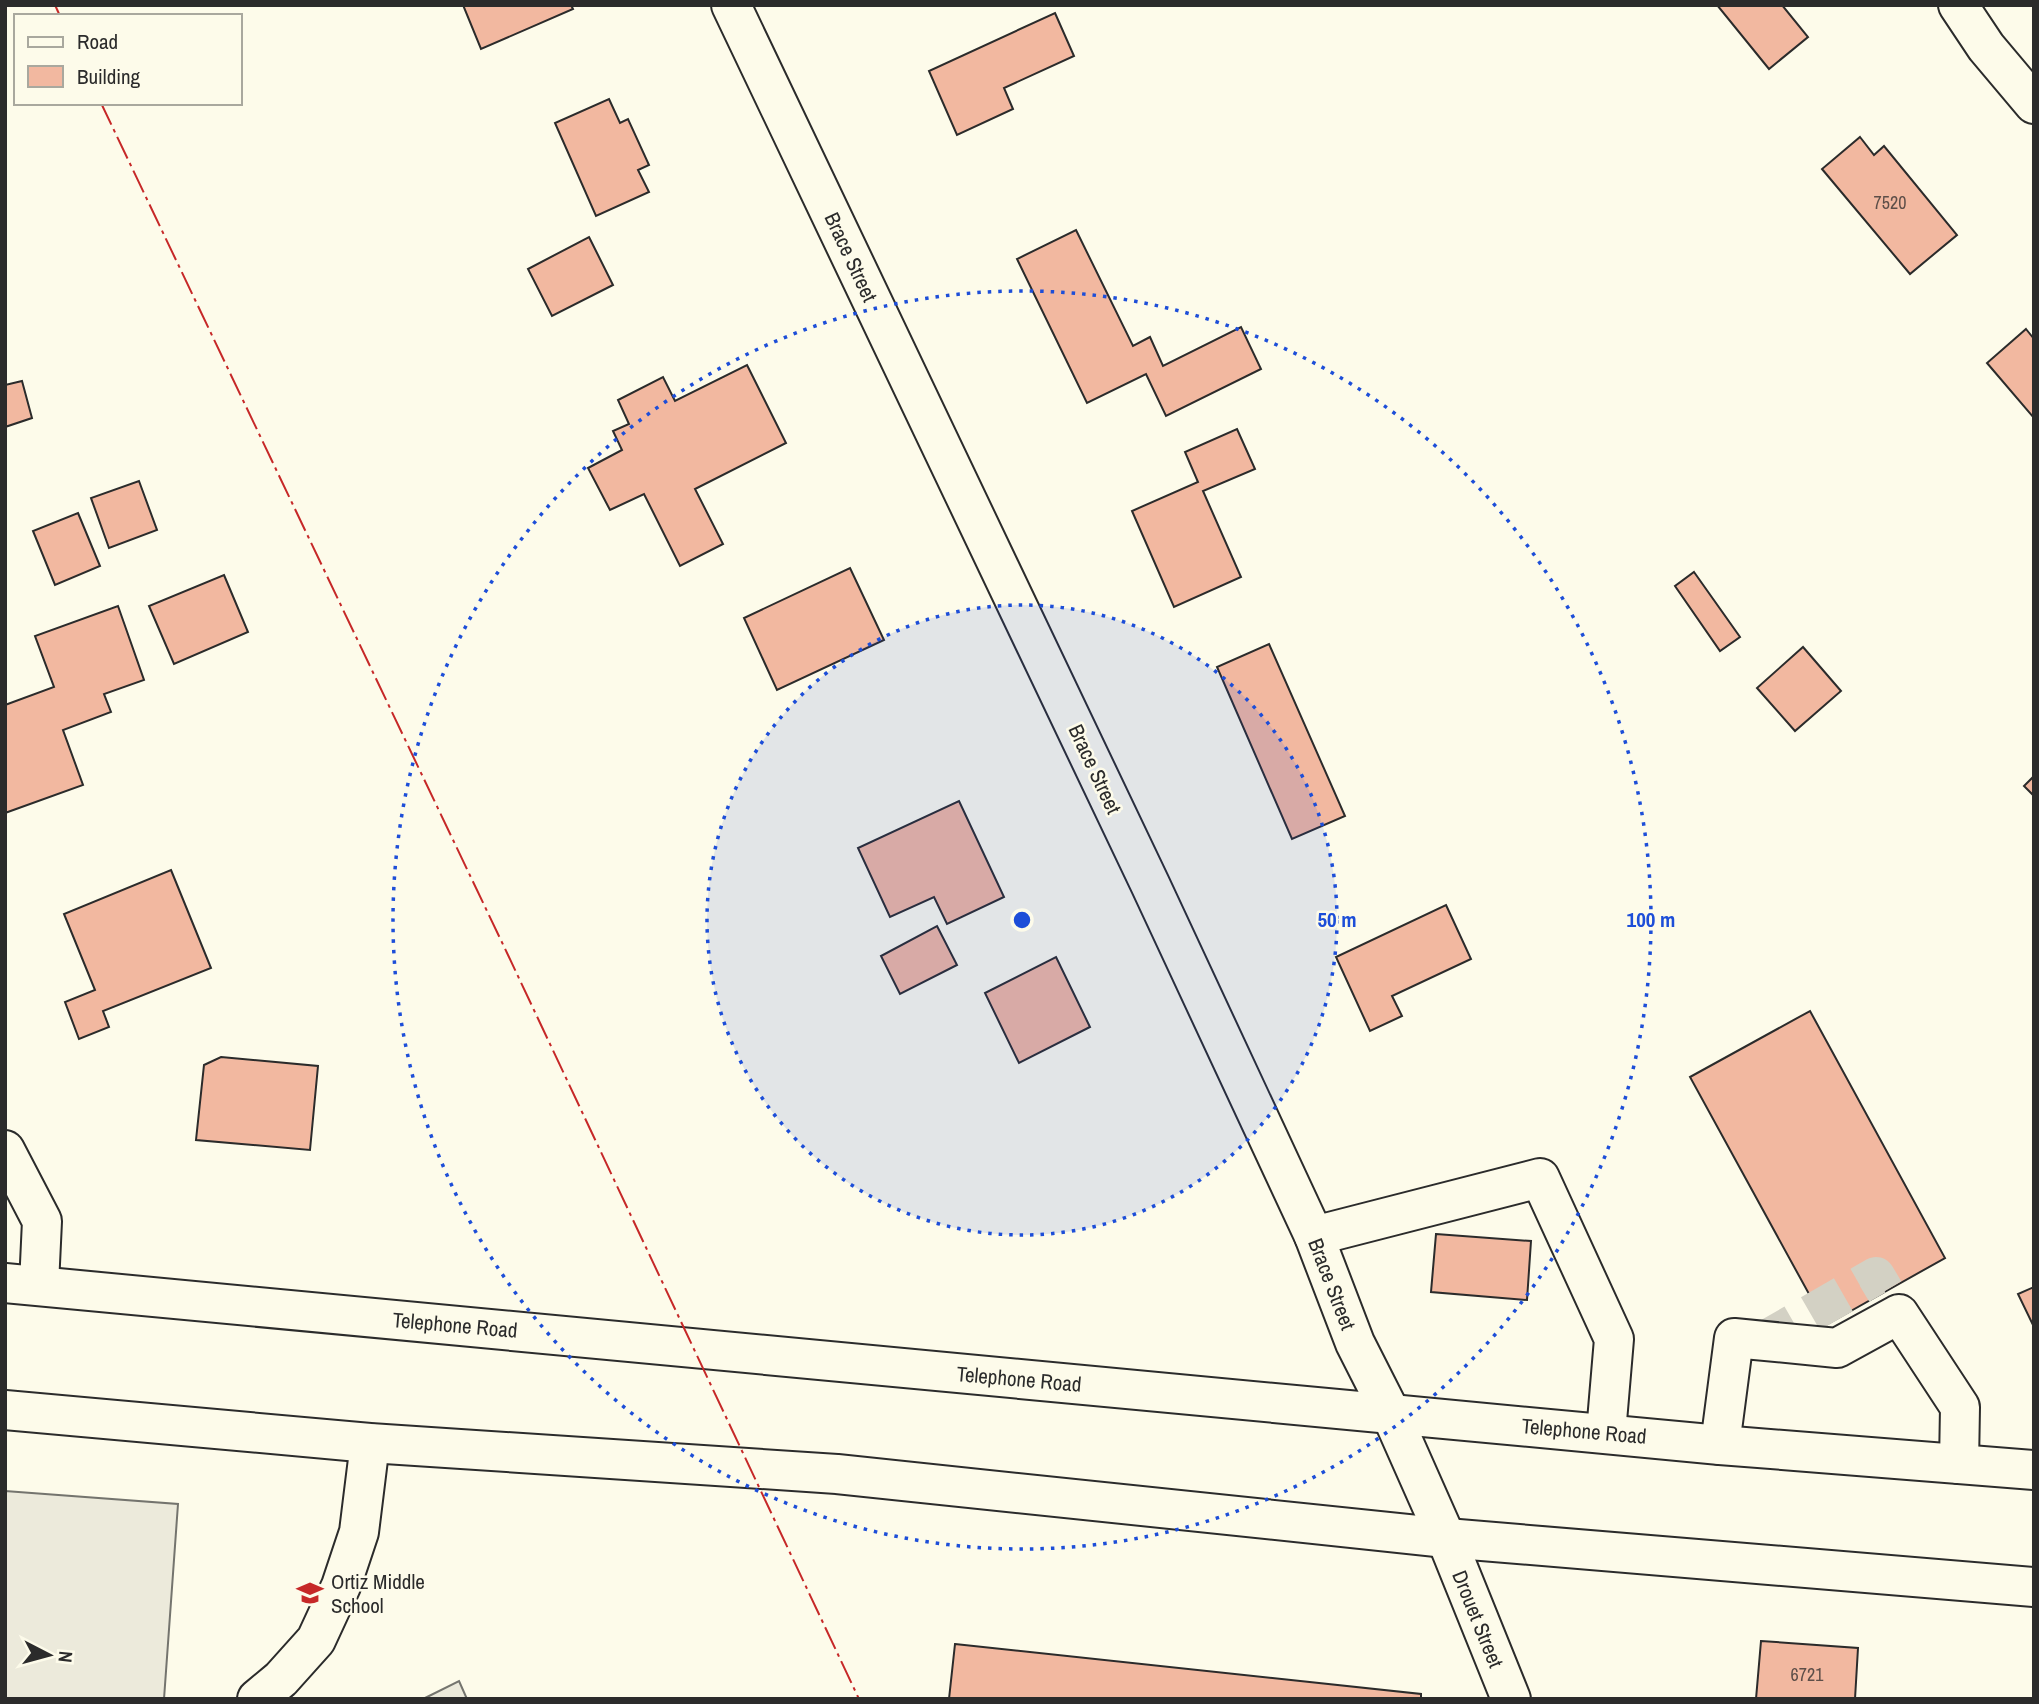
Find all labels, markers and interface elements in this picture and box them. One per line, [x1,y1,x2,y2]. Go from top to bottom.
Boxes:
legend [14,14,242,105]
text: Road [77,27,118,56]
text: Building [77,62,141,91]
house number: 7520 [1874,190,1906,215]
street label: Brace Street [818,207,884,307]
street label: Brace Street [1062,719,1128,819]
text: 50 m [1317,905,1357,934]
text: 100 m [1627,905,1675,934]
centre of rings [1010,908,1034,932]
street label: Brace Street [1301,1234,1363,1334]
street label: Telephone Road [391,1305,519,1345]
street label: Telephone Road [955,1359,1083,1399]
street label: Telephone Road [1520,1411,1648,1451]
street label: Drouet Street [1445,1566,1511,1672]
place label: Ortiz Middle School [331,1567,425,1620]
school or university icon: Ortiz Middle School [295,1578,325,1608]
north arrow [14,1620,84,1690]
text: N [52,1650,79,1664]
house number: 6721 [1791,1662,1824,1687]

